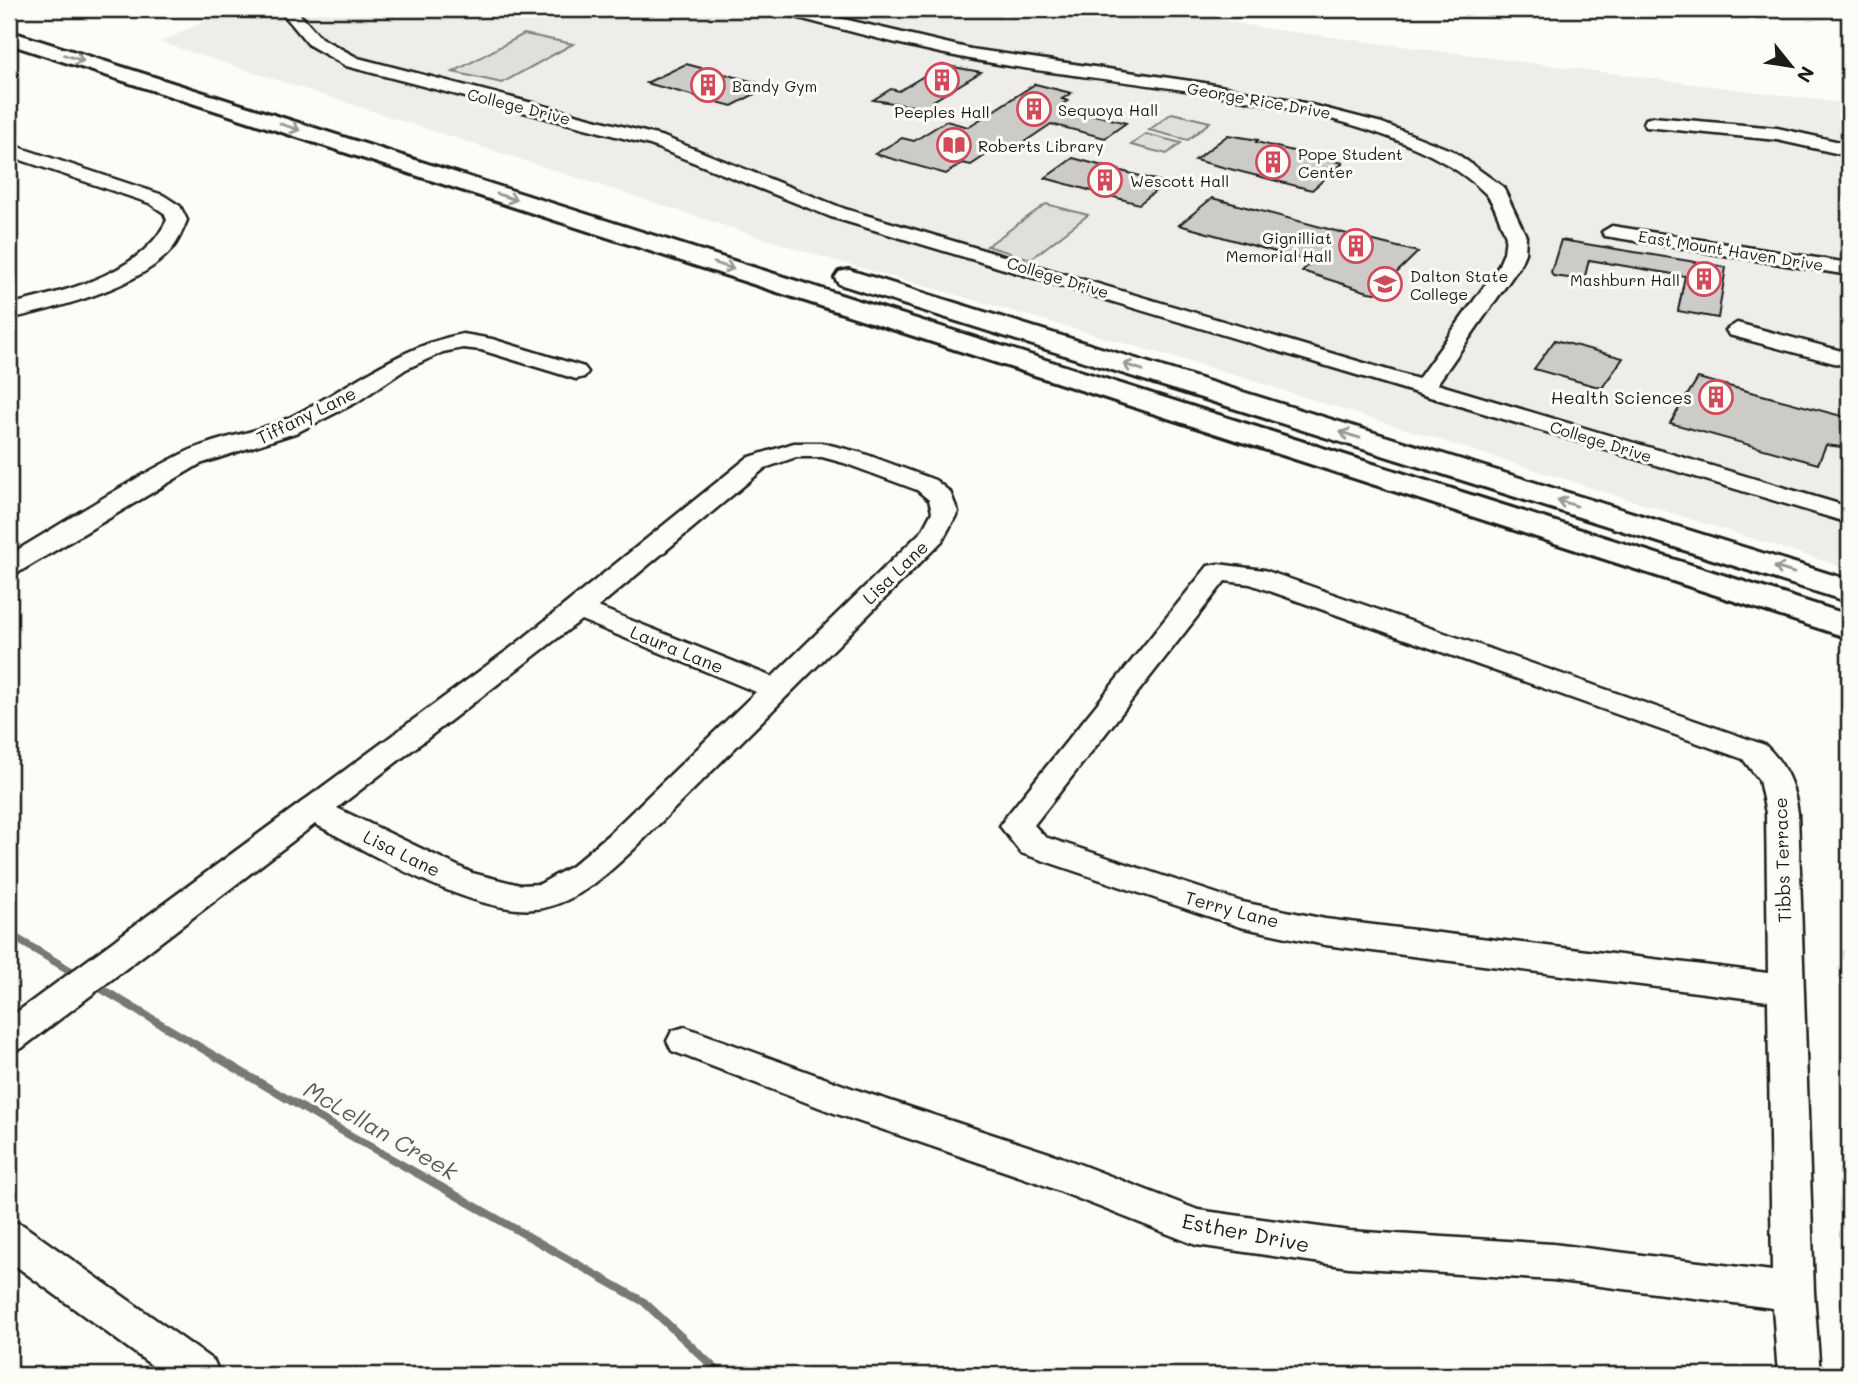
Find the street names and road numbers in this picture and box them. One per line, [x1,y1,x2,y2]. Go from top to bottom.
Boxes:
street label: George Rice Drive [1186,77,1332,123]
street label: College Drive [465,83,573,129]
street label: East Mount Haven Drive [1637,225,1825,275]
street label: College Drive [1005,252,1111,302]
street label: Tiffany Lane [252,381,360,449]
street label: College Drive [1548,416,1654,466]
street label: Lisa Lane [857,535,933,609]
street label: Laura Lane [627,619,727,679]
street label: Tibbs Terrace [1768,797,1796,923]
street label: Lisa Lane [360,824,444,882]
street label: Terry Lane [1182,885,1282,933]
street label: Esther Drive [1180,1206,1312,1258]

